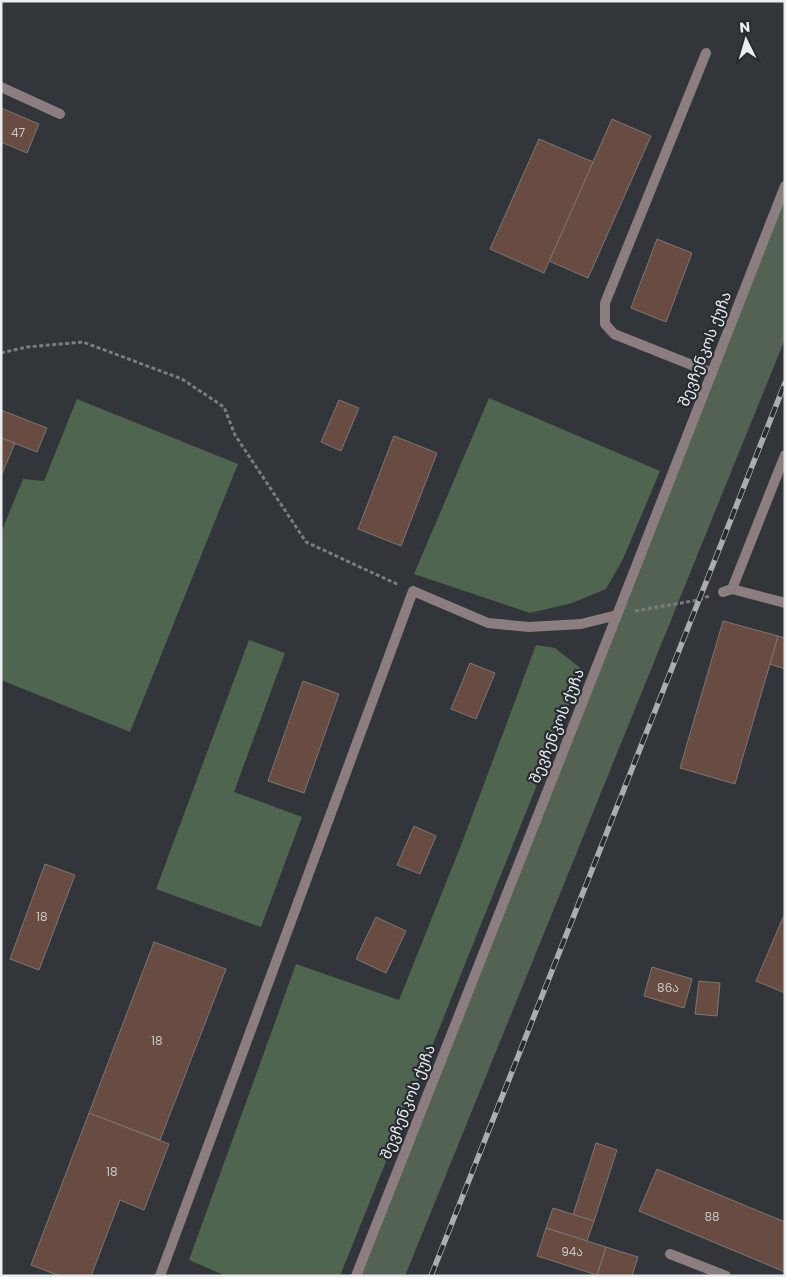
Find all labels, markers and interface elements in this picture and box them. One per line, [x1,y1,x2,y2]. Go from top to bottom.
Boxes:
north arrow [721,15,771,65]
text: N [739,17,751,37]
house number: 47 [11,124,25,141]
street label: შევჩენკოს ქუჩა [673,288,736,409]
street label: შევჩენკოს ქუჩა [524,665,589,786]
house number: 18 [36,908,48,925]
house number: 86ა [657,979,679,996]
house number: 18 [151,1032,163,1049]
street label: შევჩენკოს ქუჩა [375,1041,440,1162]
house number: 18 [106,1163,118,1180]
house number: 88 [704,1208,720,1225]
house number: 94ა [561,1243,583,1260]

